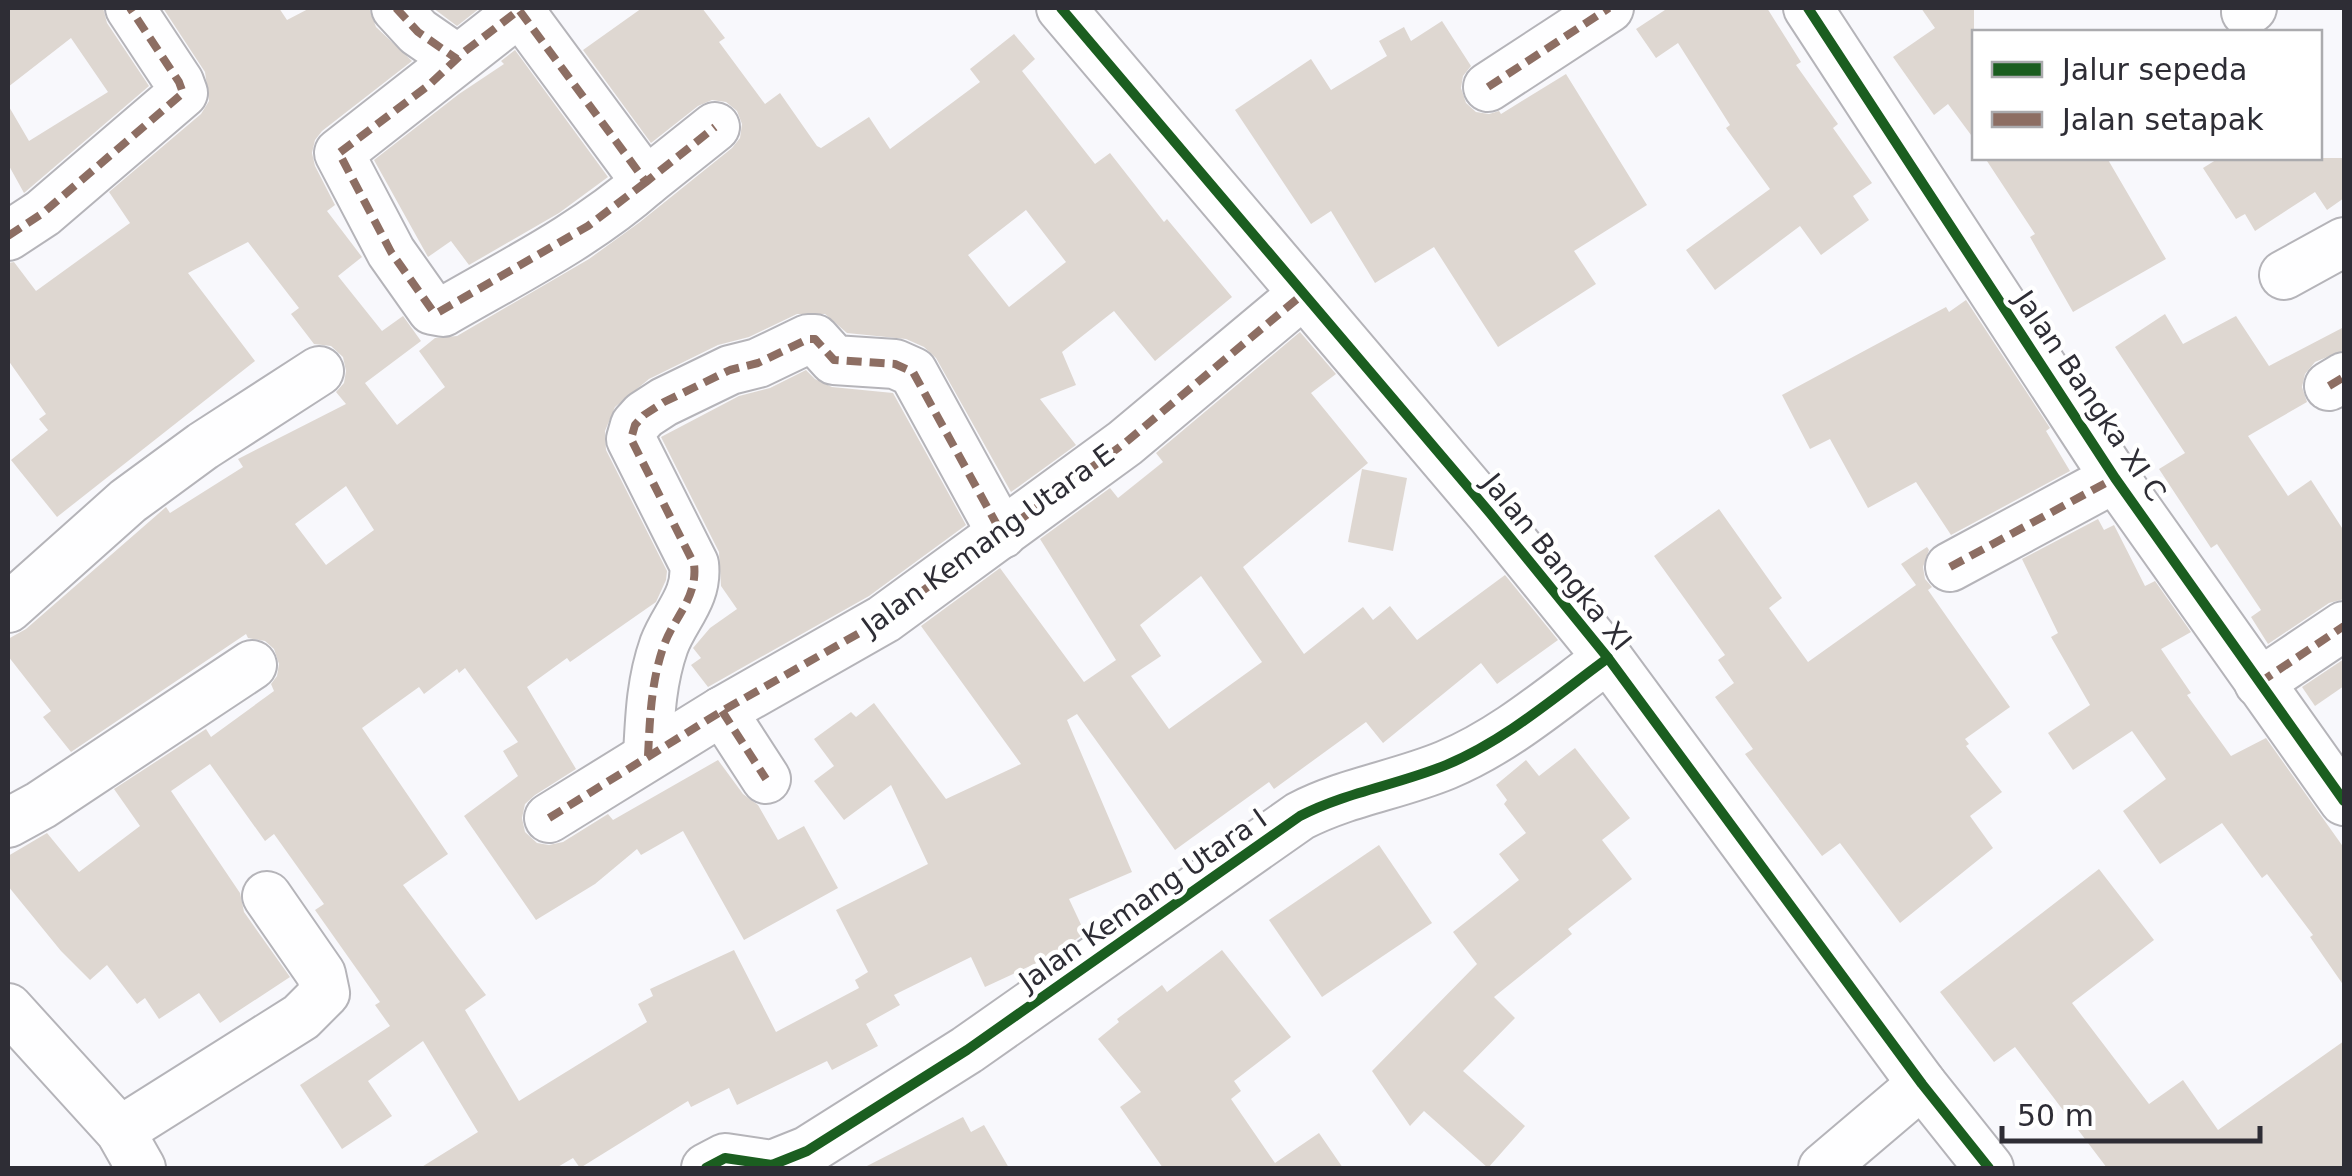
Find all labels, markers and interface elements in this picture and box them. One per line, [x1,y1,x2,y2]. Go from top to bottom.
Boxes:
legend [1972,30,2322,160]
text: Jalur sepeda [2060,52,2247,87]
text: Jalan setapak [2060,102,2264,137]
street label: Jalan Bangka XI C [2006,283,2173,507]
street label: Jalan Kemang Utara E [854,437,1121,644]
street label: Jalan Bangka XI [1474,465,1638,657]
street label: Jalan Kemang Utara I [1011,802,1273,999]
scale bar [2002,1081,2260,1143]
text: 50 m [2017,1098,2094,1133]

